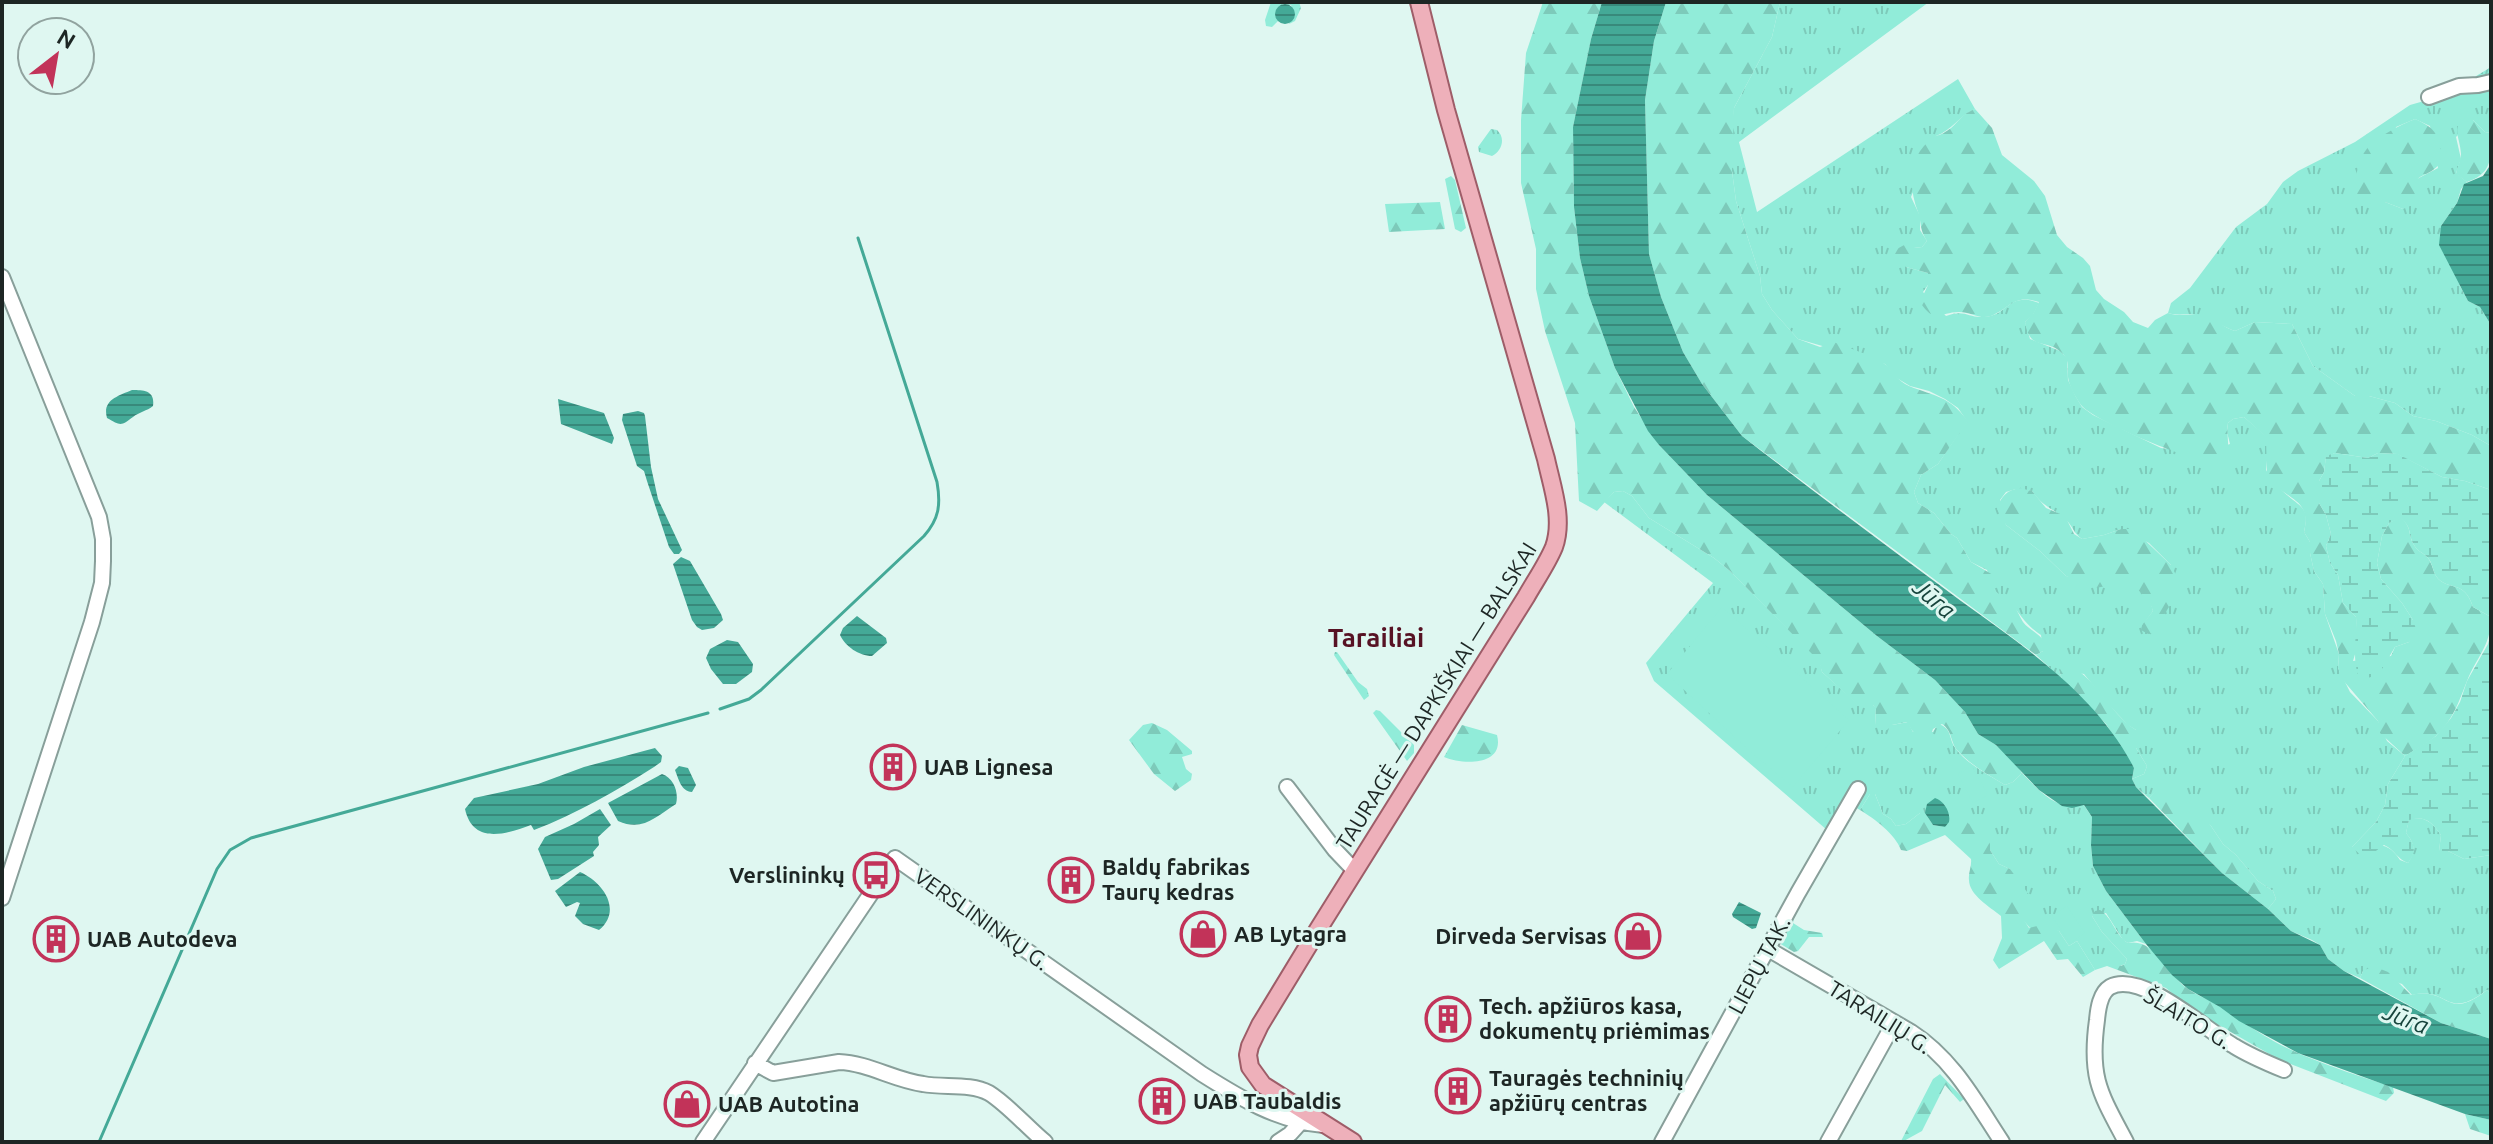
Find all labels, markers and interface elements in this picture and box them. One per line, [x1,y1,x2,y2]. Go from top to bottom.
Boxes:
north arrow [16,16,96,96]
text: N [53,23,80,53]
street label: TAURAGĖ — DAPKIŠKIAI — BALSKAI [1330,538,1541,854]
water label: Jūra [1907,573,1961,624]
district label: Tarailiai [1328,623,1424,652]
building icon: UAB Lignesa [869,743,917,791]
place label: UAB Lignesa [924,754,1053,779]
bus stop icon: Verslininkų [852,851,900,899]
place label: Baldų fabrikas Taurų kedras [1102,854,1250,905]
building icon: Baldų fabrikas Taurų kedras [1047,856,1095,904]
place label: Verslininkų [729,862,845,888]
street label: VERSLININKŲ G. [910,863,1055,975]
shop icon: AB Lytagra [1179,910,1227,958]
shop icon: Dirveda Servisas [1614,912,1662,960]
street label: LIEPŲ TAK. [1722,912,1795,1018]
building icon: UAB Autodeva [32,915,80,963]
place label: AB Lytagra [1234,921,1347,946]
place label: Dirveda Servisas [1435,923,1607,948]
place label: UAB Autodeva [87,926,237,951]
street label: TARAILIŲ G. [1824,975,1936,1058]
street label: ŠLAITO G. [2140,982,2237,1053]
place label: Tech. apžiūros kasa, dokumentų priėmimas [1479,993,1710,1044]
building icon: Tech. apžiūros kasa, dokumentų priėmimas [1424,995,1472,1043]
water label: Jūra [2379,997,2433,1039]
place label: Tauragės techninių apžiūrų centras [1489,1065,1684,1116]
building icon: Tauragės techninių apžiūrų centras [1434,1067,1482,1115]
building icon: UAB Taubaldis [1138,1077,1186,1125]
shop icon: UAB Autotina [663,1080,711,1128]
place label: UAB Taubaldis [1193,1088,1341,1113]
place label: UAB Autotina [718,1091,859,1116]

